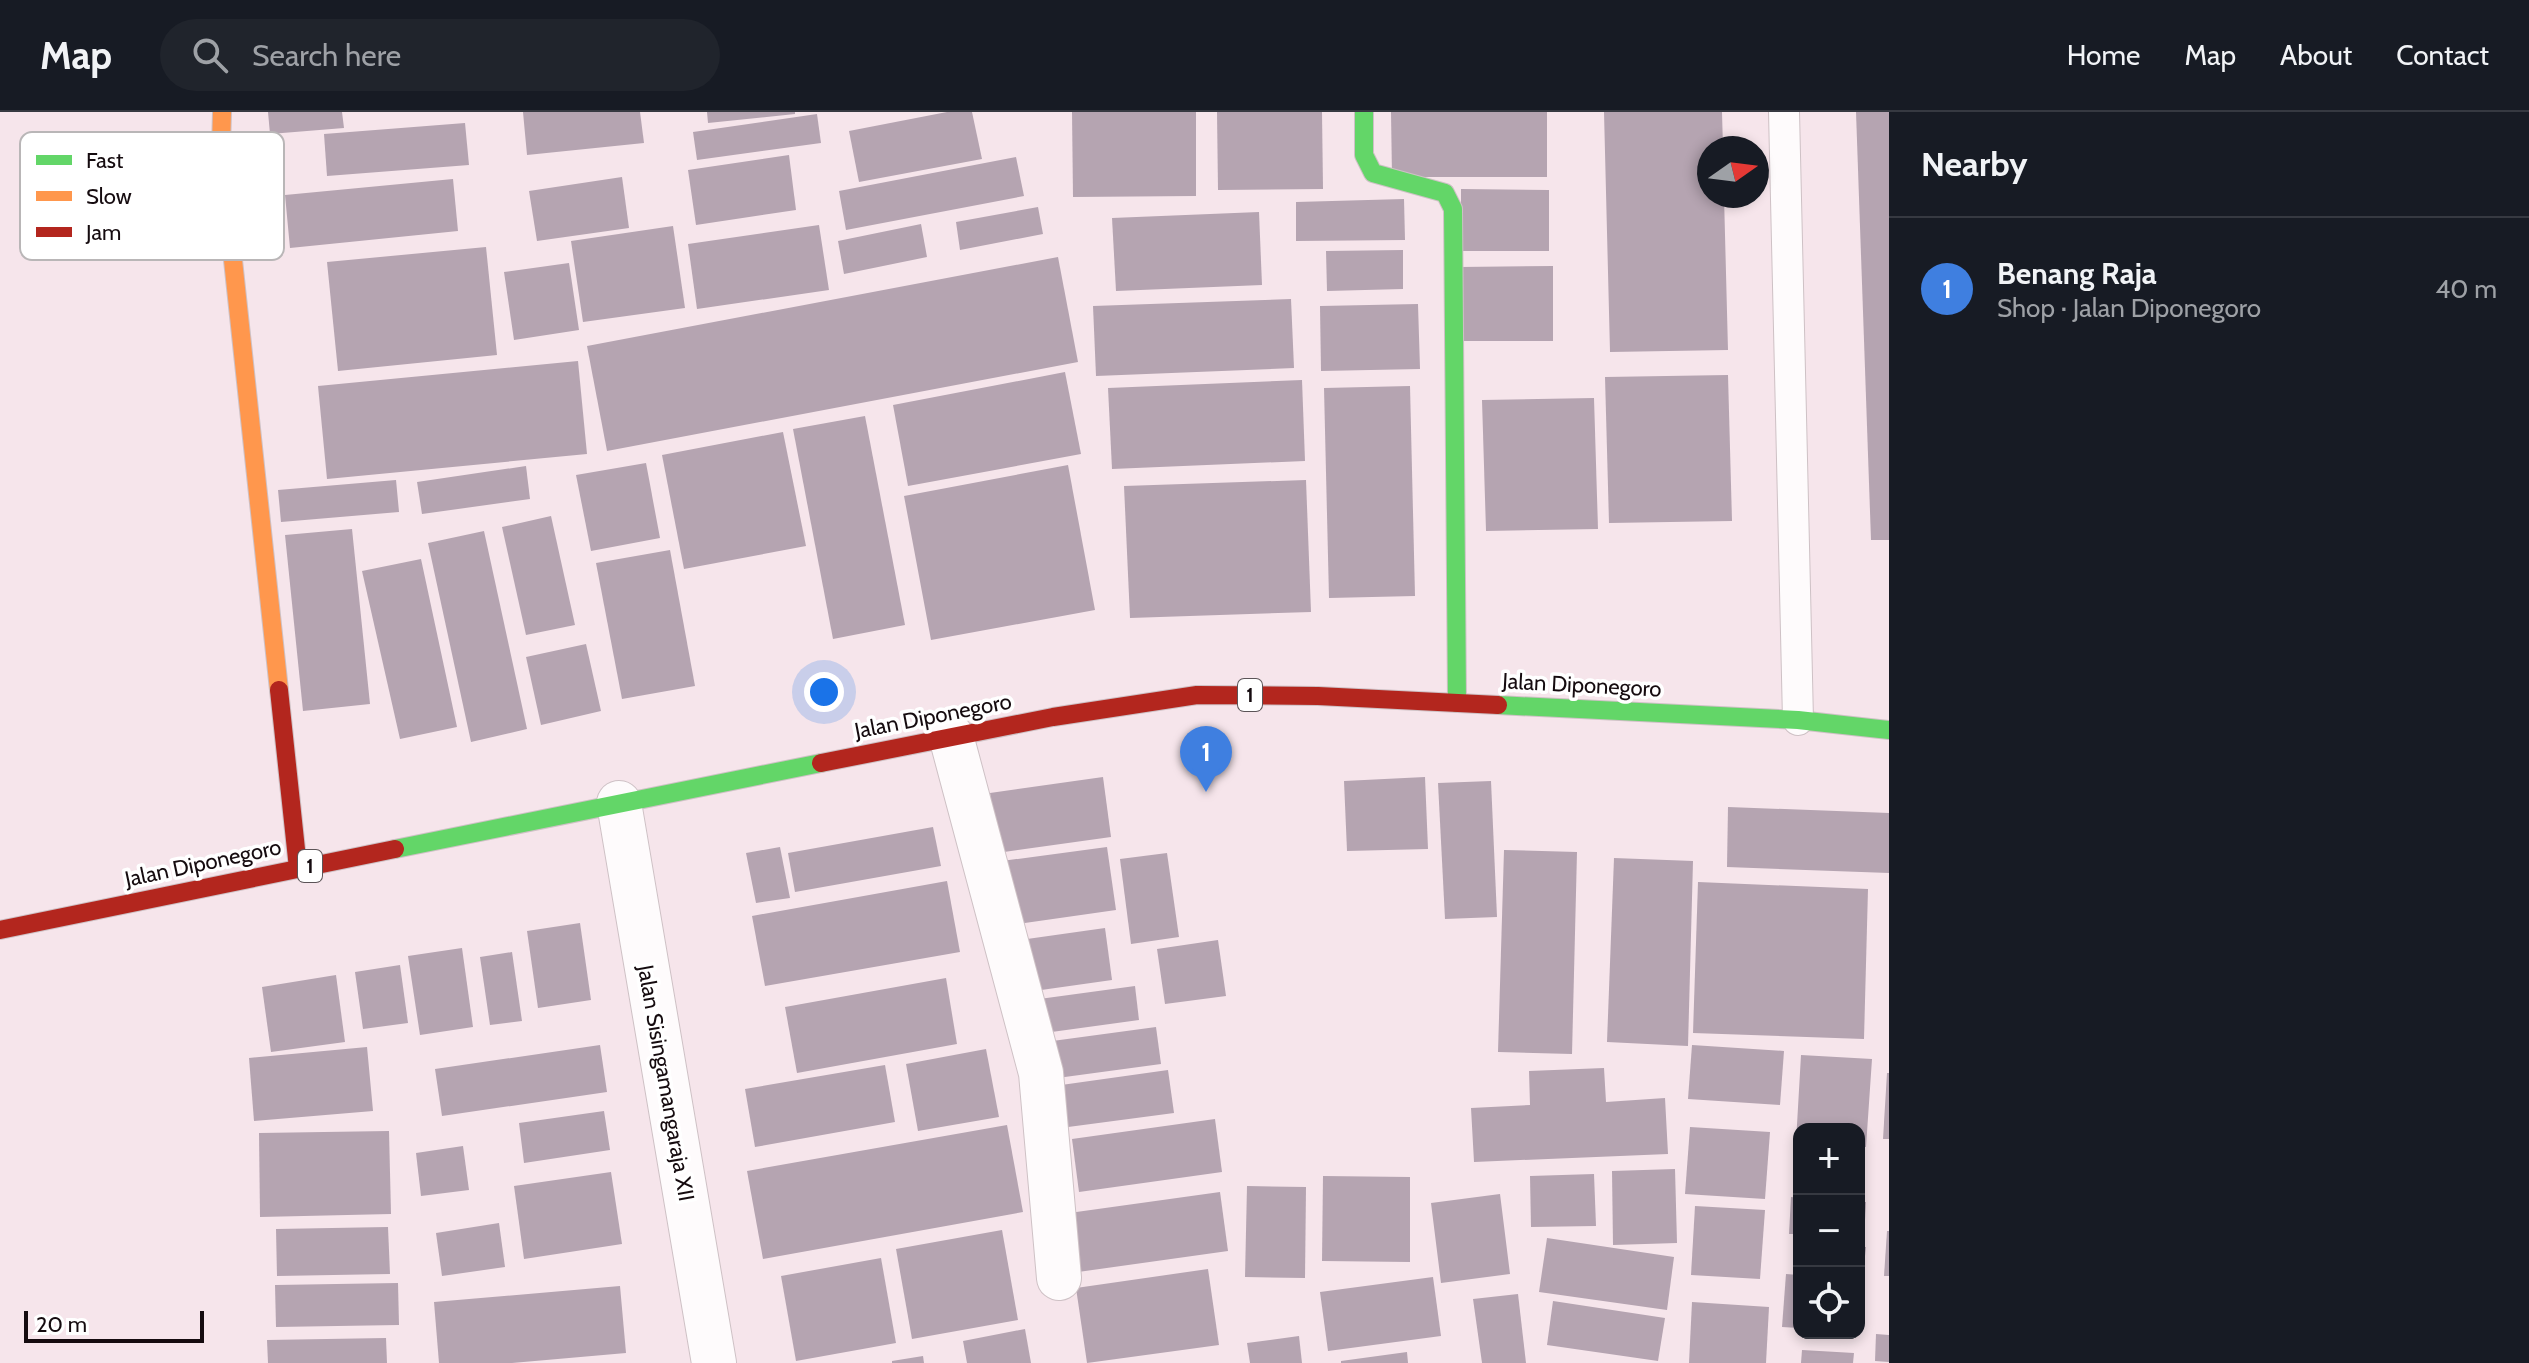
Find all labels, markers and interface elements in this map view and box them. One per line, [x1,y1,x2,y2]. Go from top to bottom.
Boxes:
search box [160,19,720,91]
text: Map [40,32,112,79]
icon: search [188,33,232,77]
text: Search here [252,37,401,74]
text: Home [2067,38,2140,72]
text: Map [2184,38,2236,72]
text: About [2280,38,2352,72]
text: Contact [2396,38,2489,72]
legend [20,132,284,260]
north arrow [1697,136,1769,208]
text: Nearby [1921,143,2028,185]
text: Fast [86,147,124,174]
text: Slow [86,183,132,210]
text: Jam [85,219,121,246]
text: Benang Raja [1997,255,2157,292]
text: 1 [1942,273,1952,305]
text: 40 m [2435,273,2497,305]
text: Shop · Jalan Diponegoro [1997,292,2261,324]
street label: Jalan Diponegoro [1501,667,1662,703]
your location [804,672,844,712]
road number: 1 [1238,679,1262,711]
street label: Jalan Diponegoro [851,688,1014,745]
pin: 1 [1180,726,1232,792]
street label: Jalan Diponegoro [121,833,284,893]
road number: 1 [298,850,322,882]
street label: Jalan Sisingamangaraja XII [632,962,700,1203]
map controls [1793,1123,1865,1339]
button: + [1793,1123,1865,1195]
button: − [1793,1195,1865,1267]
button: locate [1793,1267,1865,1339]
scale bar [24,1307,204,1343]
text: 20 m [36,1311,87,1338]

